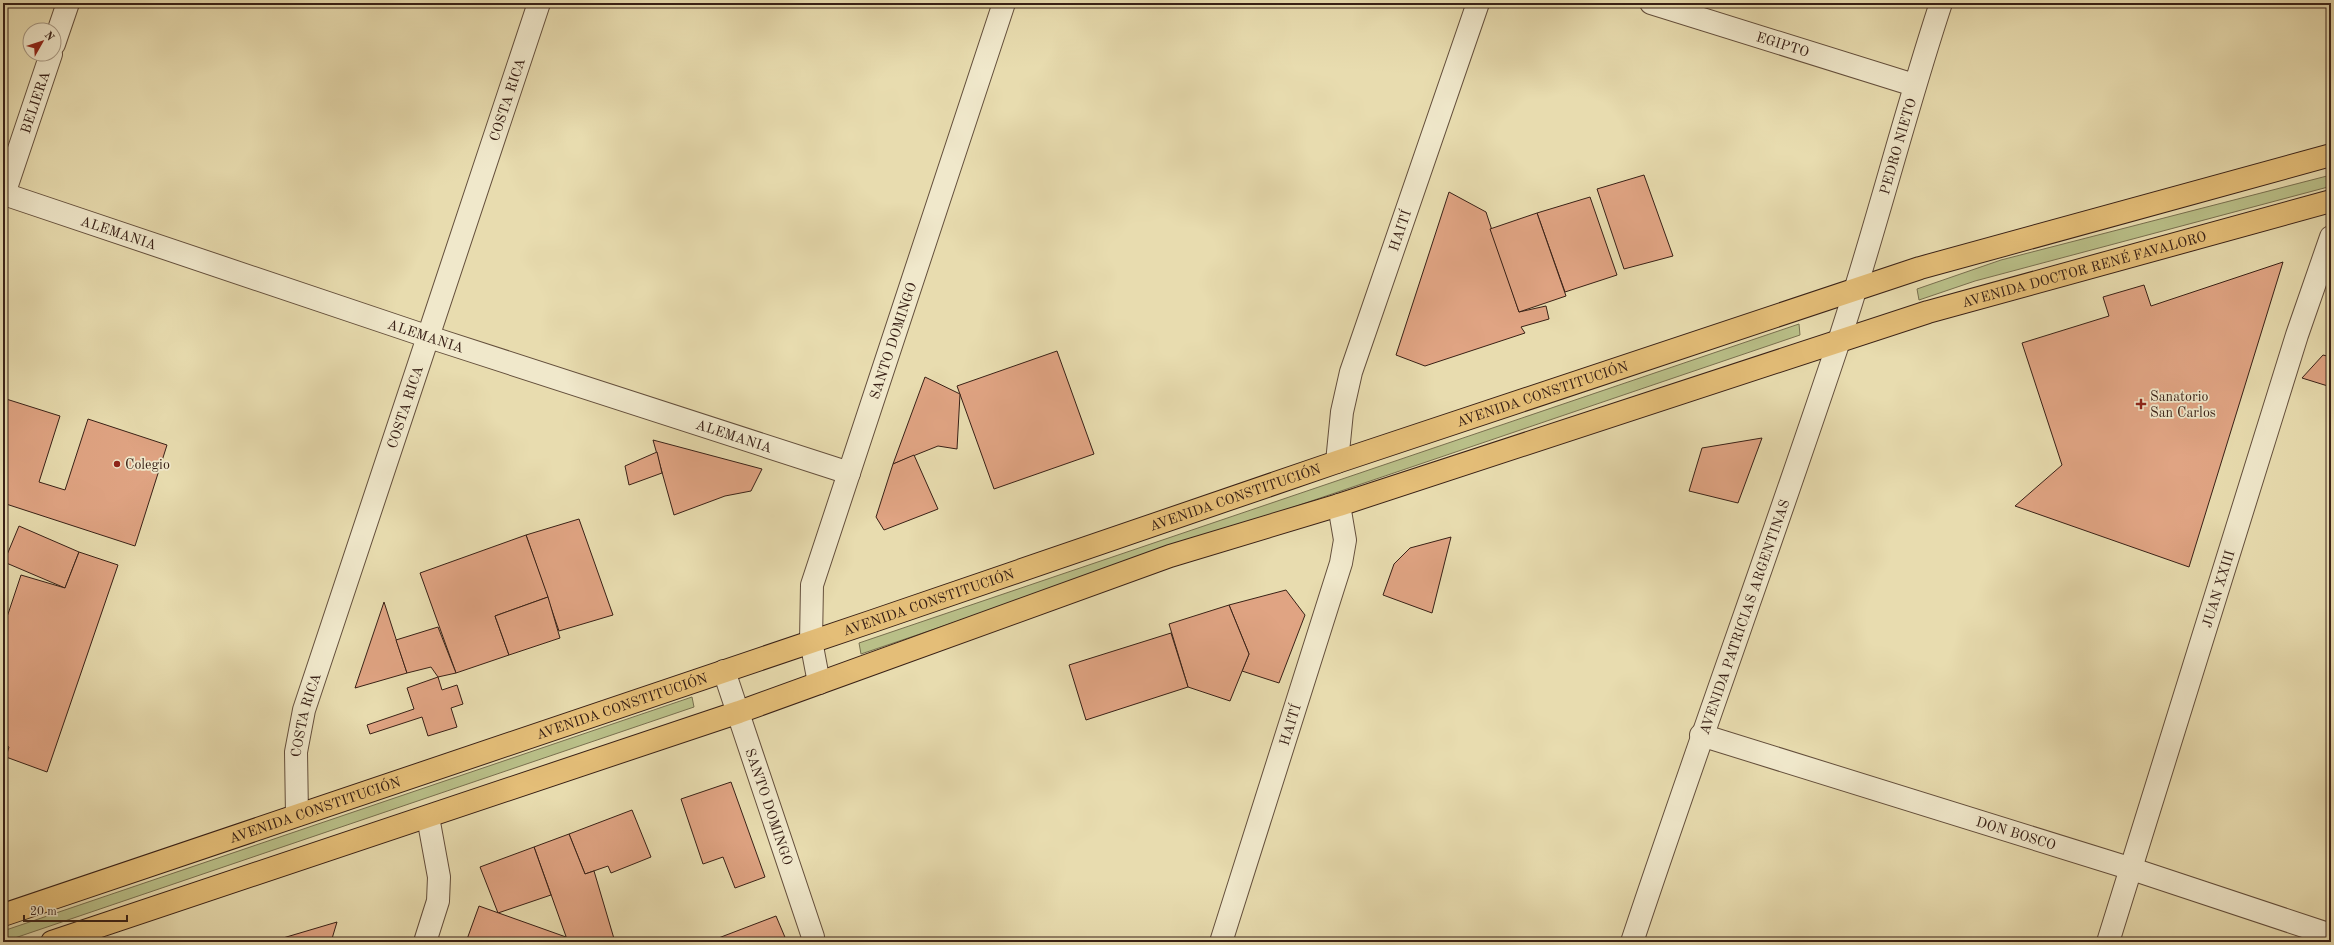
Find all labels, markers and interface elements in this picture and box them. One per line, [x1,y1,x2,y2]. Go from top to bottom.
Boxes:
north arrow [22,22,62,62]
text: N [42,30,56,44]
street label: EGIPTO [1754,30,1811,60]
street label: COSTA RICA [488,56,528,143]
street label: BELIERA [19,69,53,135]
street label: PEDRO NIETO [1878,97,1919,196]
street label: HAITÍ [1387,207,1414,253]
street label: ALEMANIA [79,214,158,253]
street label: AVENIDA DOCTOR RENÉ FAVALORO [1960,230,2208,310]
street label: SANTO DOMINGO [868,281,919,401]
street label: ALEMANIA [386,318,466,356]
street label: AVENIDA CONSTITUCIÓN [1455,359,1630,430]
street label: COSTA RICA [385,364,426,451]
place label: Sanatorio San Carlos [2150,390,2216,420]
marker: Sanatorio San Carlos [2135,398,2147,410]
street label: ALEMANIA [694,418,774,456]
place label: Colegio [125,458,170,472]
marker: Colegio [112,459,122,469]
street label: AVENIDA CONSTITUCIÓN [1148,462,1323,534]
street label: AVENIDA PATRICIAS ARGENTINAS [1698,498,1793,737]
street label: JUAN XXIII [2200,549,2238,629]
street label: AVENIDA CONSTITUCIÓN [841,567,1016,639]
street label: COSTA RICA [290,671,324,757]
street label: AVENIDA CONSTITUCIÓN [534,671,710,742]
street label: HAITÍ [1278,702,1304,747]
street label: SANTO DOMINGO [742,747,795,867]
street label: AVENIDA CONSTITUCIÓN [227,775,403,846]
street label: DON BOSCO [1974,815,2058,853]
scale bar [24,897,127,923]
text: 20 m [30,906,57,918]

